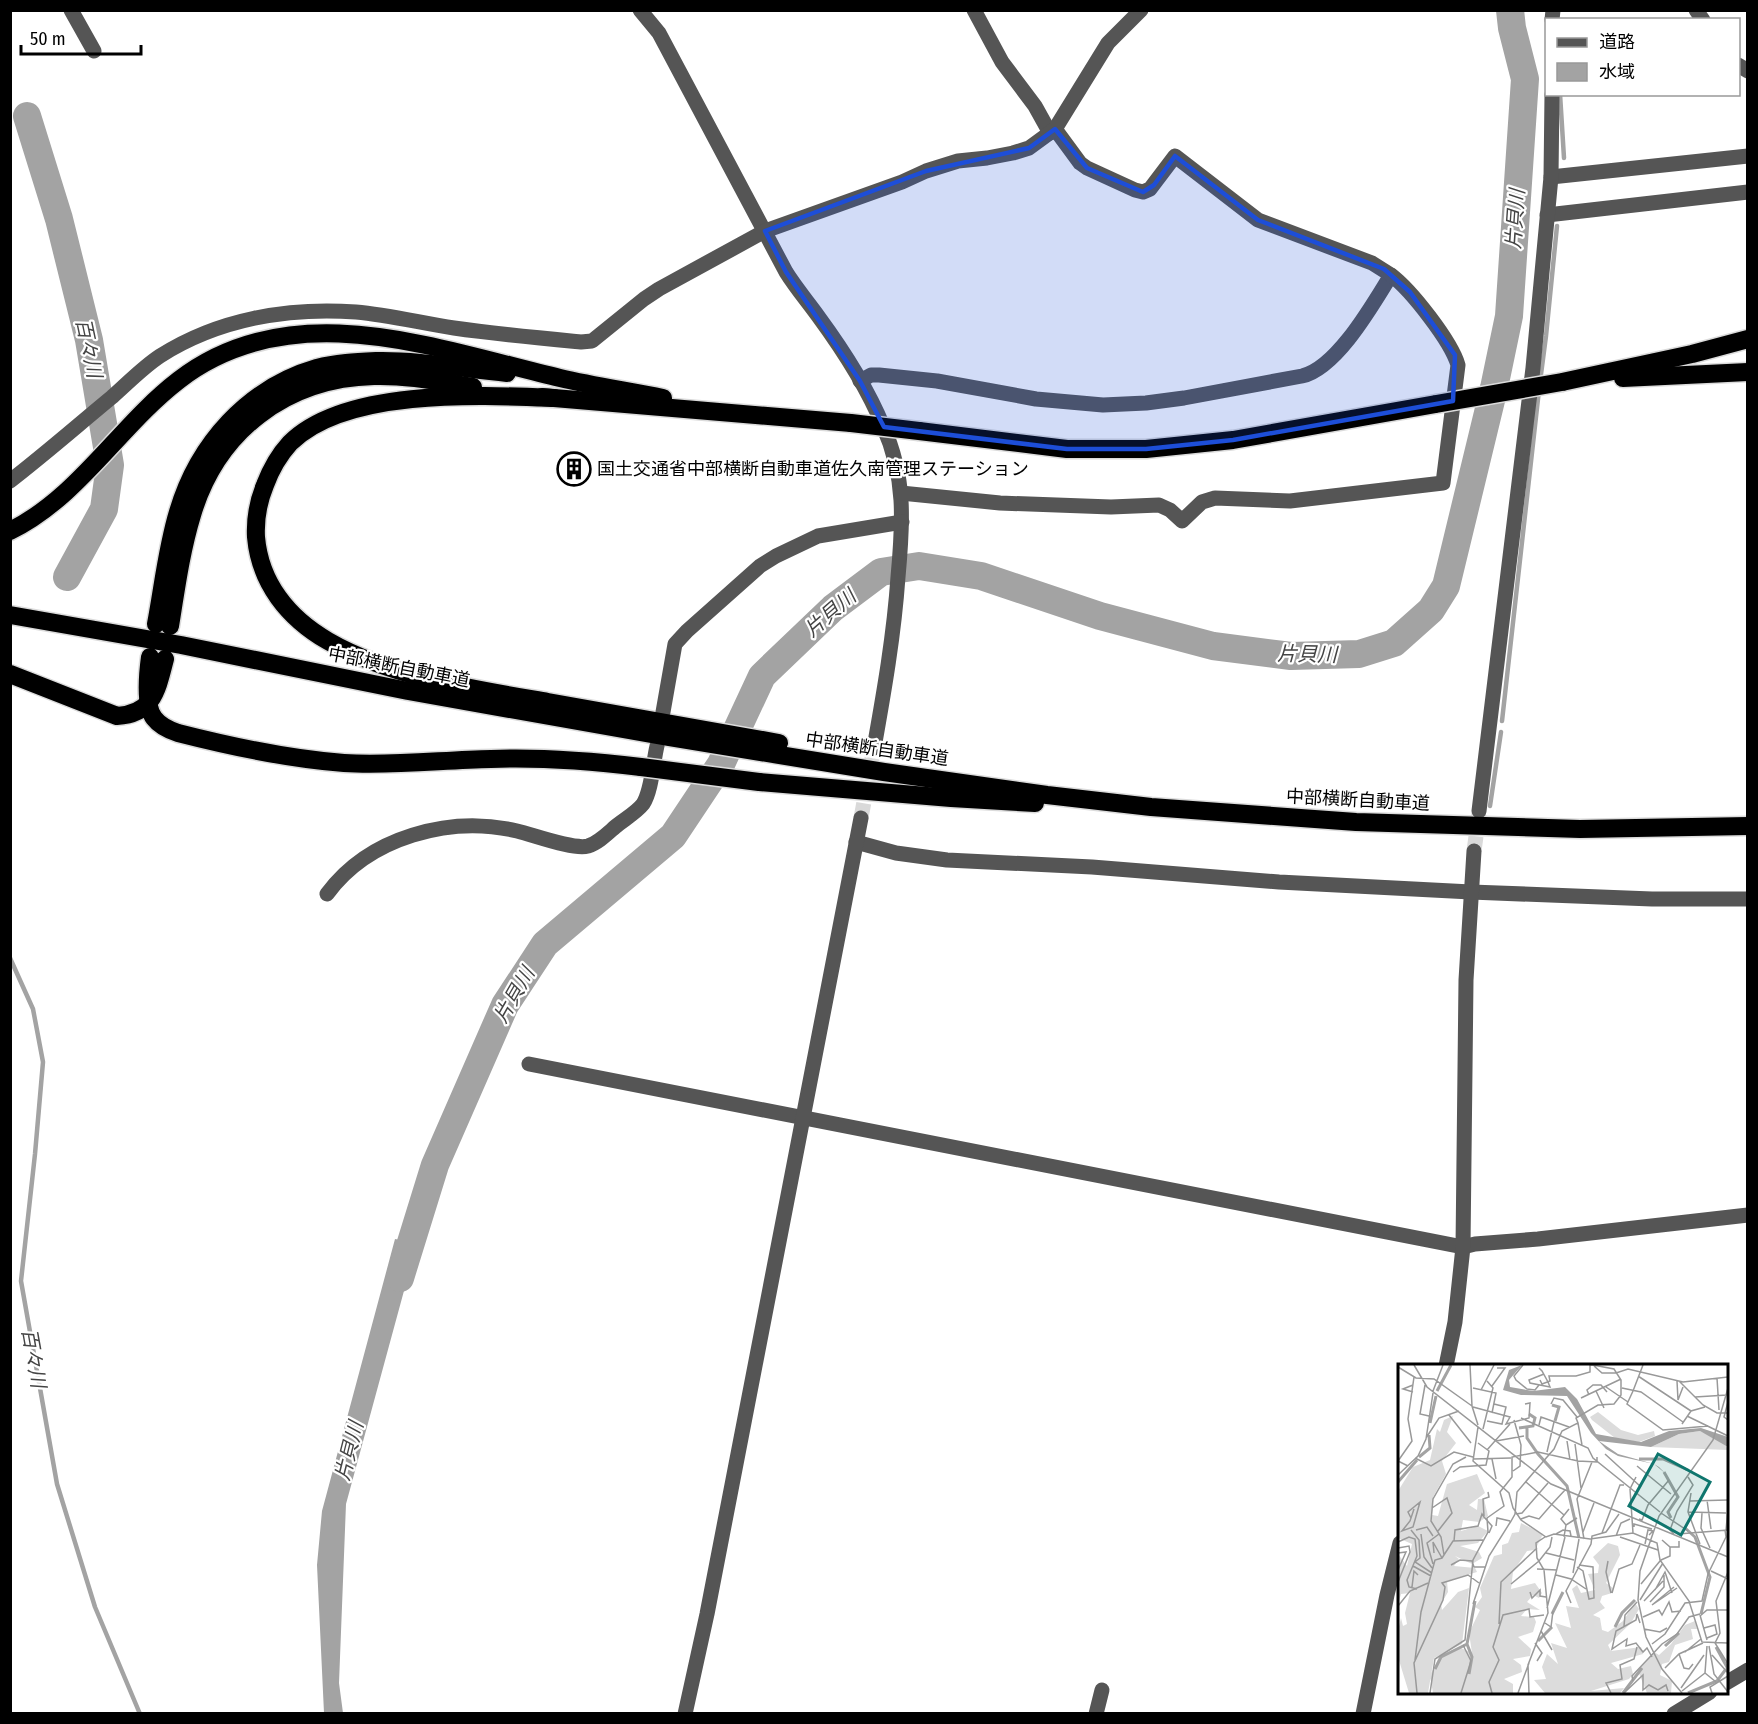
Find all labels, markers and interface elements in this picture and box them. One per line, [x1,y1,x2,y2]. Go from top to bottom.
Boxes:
scale bar [21,18,141,56]
legend [1545,18,1740,96]
text: 50 m [30,28,66,50]
text: 道路 [1599,31,1635,53]
text: 水域 [1599,61,1635,83]
water label: 片貝川 [1501,186,1529,250]
water label: 百々川 [71,316,107,382]
building icon: 国土交通省中部横断自動車道佐久南管理ステーション [556,451,592,487]
place label: 国土交通省中部横断自動車道佐久南管理ステーション [597,458,1029,480]
water label: 片貝川 [799,583,862,642]
water label: 片貝川 [1277,641,1339,667]
street label: 中部横断自動車道 [326,642,472,692]
street label: 中部横断自動車道 [804,728,950,770]
street label: 中部横断自動車道 [1286,785,1430,815]
water label: 片貝川 [489,961,540,1027]
water label: 百々川 [17,1326,51,1392]
inset map [1398,1364,1728,1694]
water label: 片貝川 [330,1417,368,1483]

